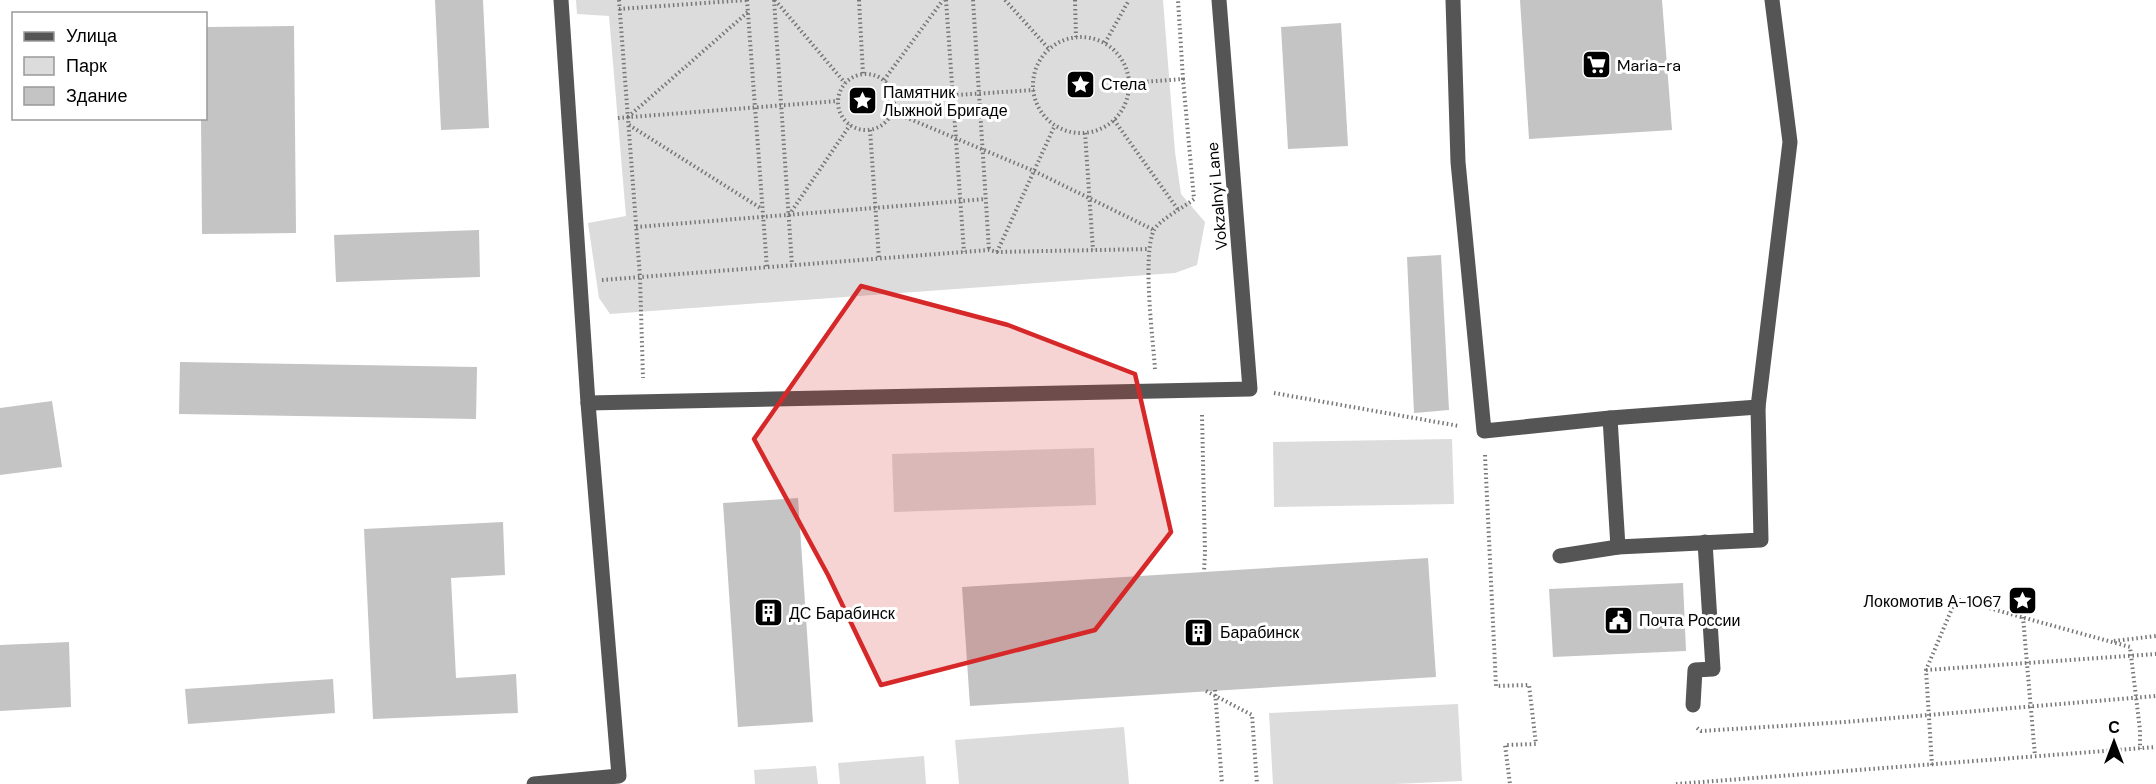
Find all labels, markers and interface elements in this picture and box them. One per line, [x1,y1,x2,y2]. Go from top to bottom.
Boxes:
legend [12,12,207,120]
text: Улица [66,24,118,48]
supermarket icon: Maria-ra [1580,49,1612,81]
text: Парк [66,54,107,78]
place label: Maria-ra [1617,55,1681,76]
place icon: Стела [1064,68,1096,100]
place label: Стела [1101,74,1146,95]
place label: Памятник Лыжной Бригаде [883,82,1008,121]
text: Здание [66,84,127,108]
place icon: Памятник Лыжной Бригаде [846,85,878,117]
street label: Vokzalnyi Lane [1202,141,1232,251]
place icon: Локомотив А-1067 [2006,585,2038,617]
place label: Локомотив А-1067 [1864,591,2001,612]
building icon: ДС Барабинск [752,597,784,629]
place label: ДС Барабинск [789,603,896,624]
public building icon: Почта России [1602,604,1634,636]
place label: Почта России [1639,610,1740,631]
building icon: Барабинск [1183,616,1215,648]
place label: Барабинск [1220,622,1300,643]
north arrow [2084,712,2144,772]
text: С [2108,717,2120,738]

